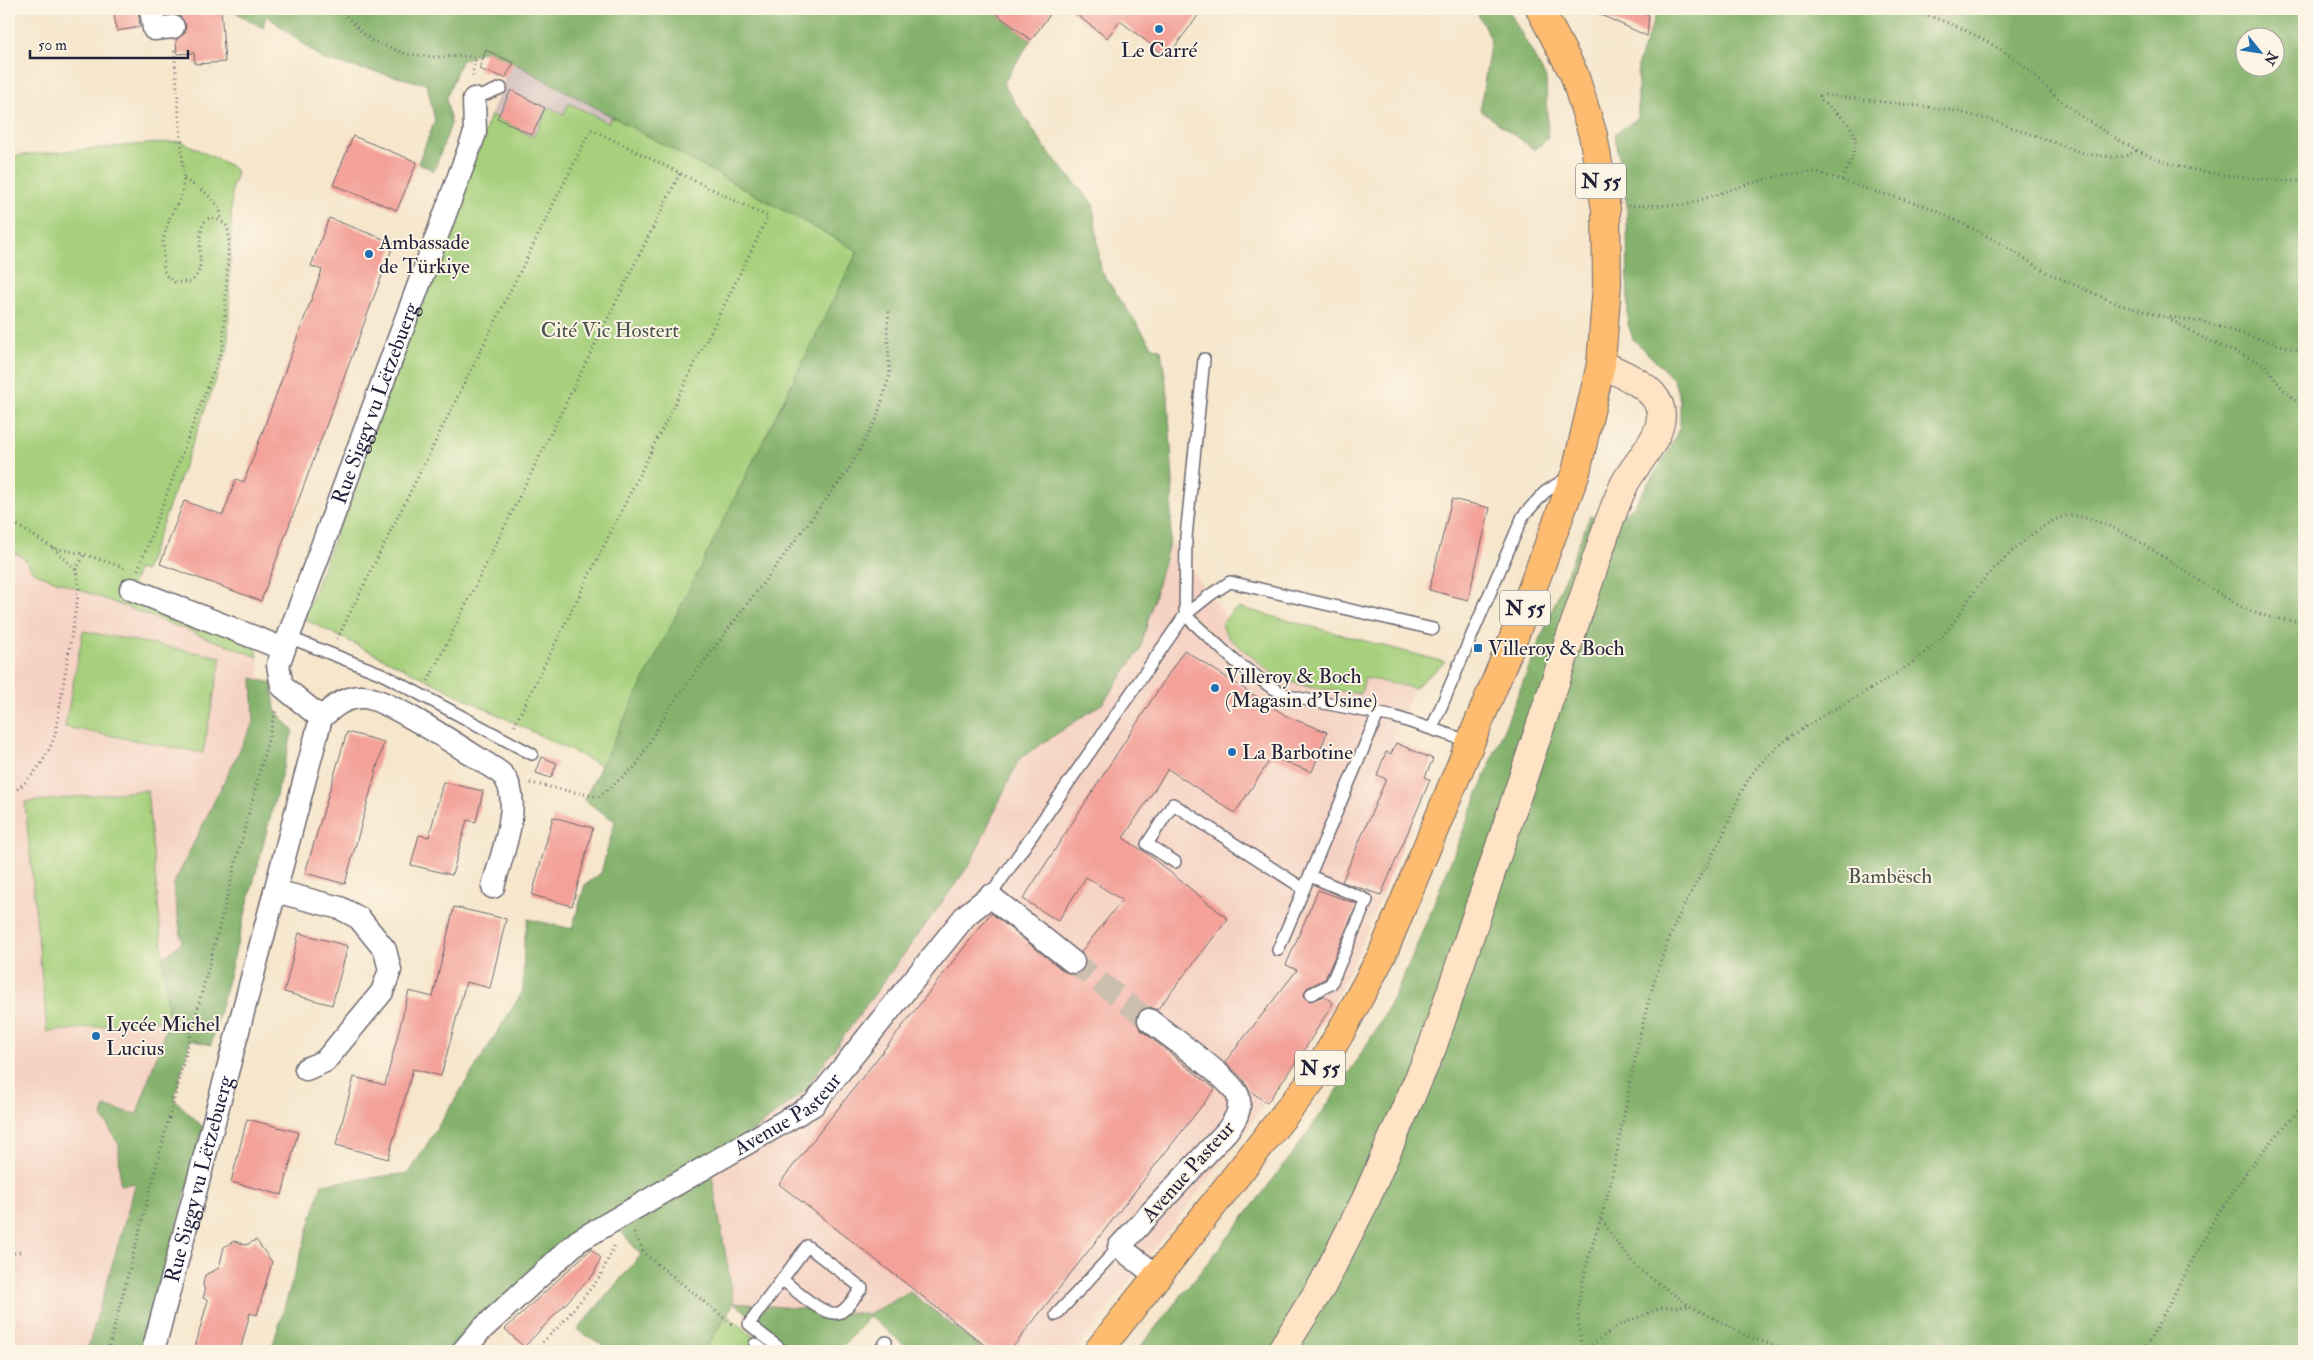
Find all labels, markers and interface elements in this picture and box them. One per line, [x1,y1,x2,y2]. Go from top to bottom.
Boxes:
marker: Le Carré [1153,23,1165,35]
scale bar [30,28,188,60]
north arrow [2236,28,2286,78]
text: 50 m [38,36,67,55]
place label: Le Carré [1121,37,1198,64]
text: N [2260,48,2282,68]
road number: N 55 [1576,164,1626,198]
place label: Ambassade de Türkiye [378,229,470,280]
marker: Ambassade de Türkiye [363,248,375,260]
street label: Rue Siggy vu Lëtzebuerg [326,298,425,508]
park label: Cité Vic Hostert [541,317,679,344]
road number: N 55 [1500,590,1550,626]
place label: Villeroy & Boch [1488,635,1625,662]
marker: Villeroy & Boch [1472,642,1484,654]
place label: Villeroy & Boch (Magasin d'Usine) [1225,663,1377,714]
marker: Villeroy & Boch (Magasin d'Usine) [1209,682,1221,694]
place label: La Barbotine [1242,739,1353,766]
marker: La Barbotine [1226,746,1238,758]
park label: Bambësch [1848,863,1932,890]
place label: Lycée Michel Lucius [106,1011,221,1062]
marker: Lycée Michel Lucius [90,1030,102,1042]
road number: N 55 [1295,1050,1345,1086]
street label: Avenue Pasteur [728,1067,848,1162]
street label: Rue Siggy vu Lëtzebuerg [159,1072,240,1285]
street label: Avenue Pasteur [1135,1115,1241,1228]

